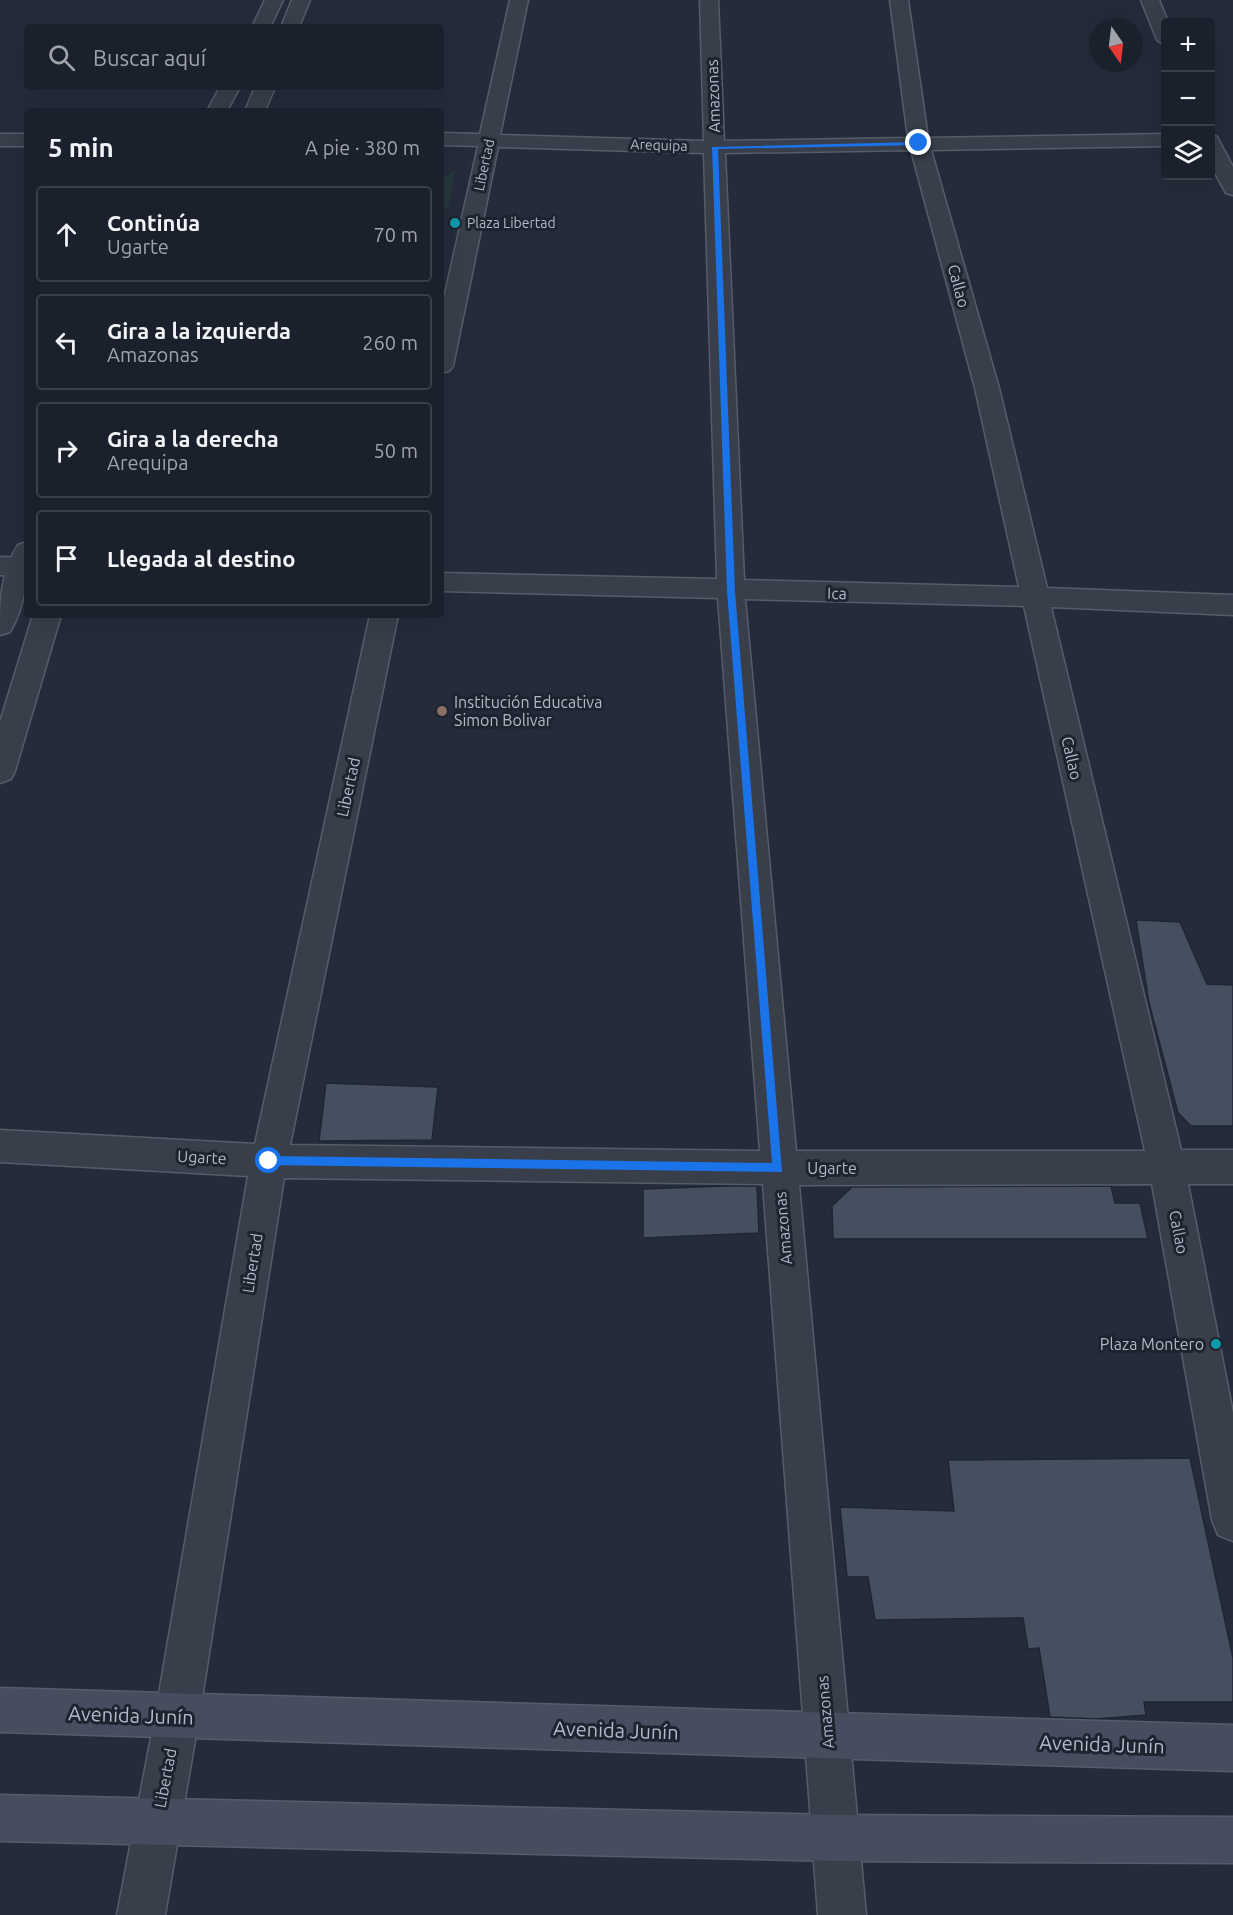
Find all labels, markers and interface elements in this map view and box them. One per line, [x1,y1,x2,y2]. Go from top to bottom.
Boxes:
north arrow [1089,18,1143,72]
map controls [1161,18,1215,180]
button: + [1161,18,1215,72]
search box [24,24,444,90]
icon: search [45,41,78,74]
text: Buscar aquí [93,45,206,70]
street label: Amazonas [703,59,723,133]
button: − [1161,72,1215,126]
button: layers [1161,126,1215,180]
route end [905,129,931,155]
text: 5 min [48,133,114,162]
text: A pie · 380 m [305,136,420,159]
street label: Arequipa [630,136,688,154]
street label: Libertad [471,138,497,192]
text: Continúa [107,210,200,235]
place label: Plaza Libertad [467,215,556,231]
marker: Plaza Libertad [448,216,462,230]
icon: ahead [50,218,83,251]
text: 70 m [374,223,418,246]
text: Ugarte [107,235,169,258]
street label: Callao [945,262,973,310]
text: Gira a la izquierda [107,318,291,343]
icon: left [50,326,83,359]
text: 260 m [362,331,418,354]
text: Amazonas [107,343,199,366]
text: Gira a la derecha [107,426,279,451]
icon: right [50,434,83,467]
text: 50 m [374,439,418,462]
text: Arequipa [107,451,189,474]
icon: arrive [50,542,83,575]
text: Llegada al destino [107,546,295,571]
street label: Ica [827,584,847,602]
place label: Institución Educativa Simon Bolivar [454,693,602,729]
marker: Institución Educativa Simon Bolivar [435,704,449,718]
street label: Callao [1058,735,1086,781]
street label: Libertad [333,756,363,818]
street label: Ugarte [177,1147,227,1167]
route start [255,1147,281,1173]
street label: Ugarte [807,1159,857,1177]
street label: Amazonas [771,1191,795,1265]
street label: Callao [1166,1209,1192,1255]
street label: Libertad [238,1232,266,1294]
place label: Plaza Montero [1100,1335,1204,1353]
marker: Plaza Montero [1209,1337,1223,1351]
street label: Amazonas [813,1675,837,1749]
street label: Avenida Junín [68,1701,194,1729]
street label: Avenida Junín [553,1716,679,1744]
street label: Avenida Junín [1039,1730,1165,1758]
street label: Libertad [150,1747,180,1809]

